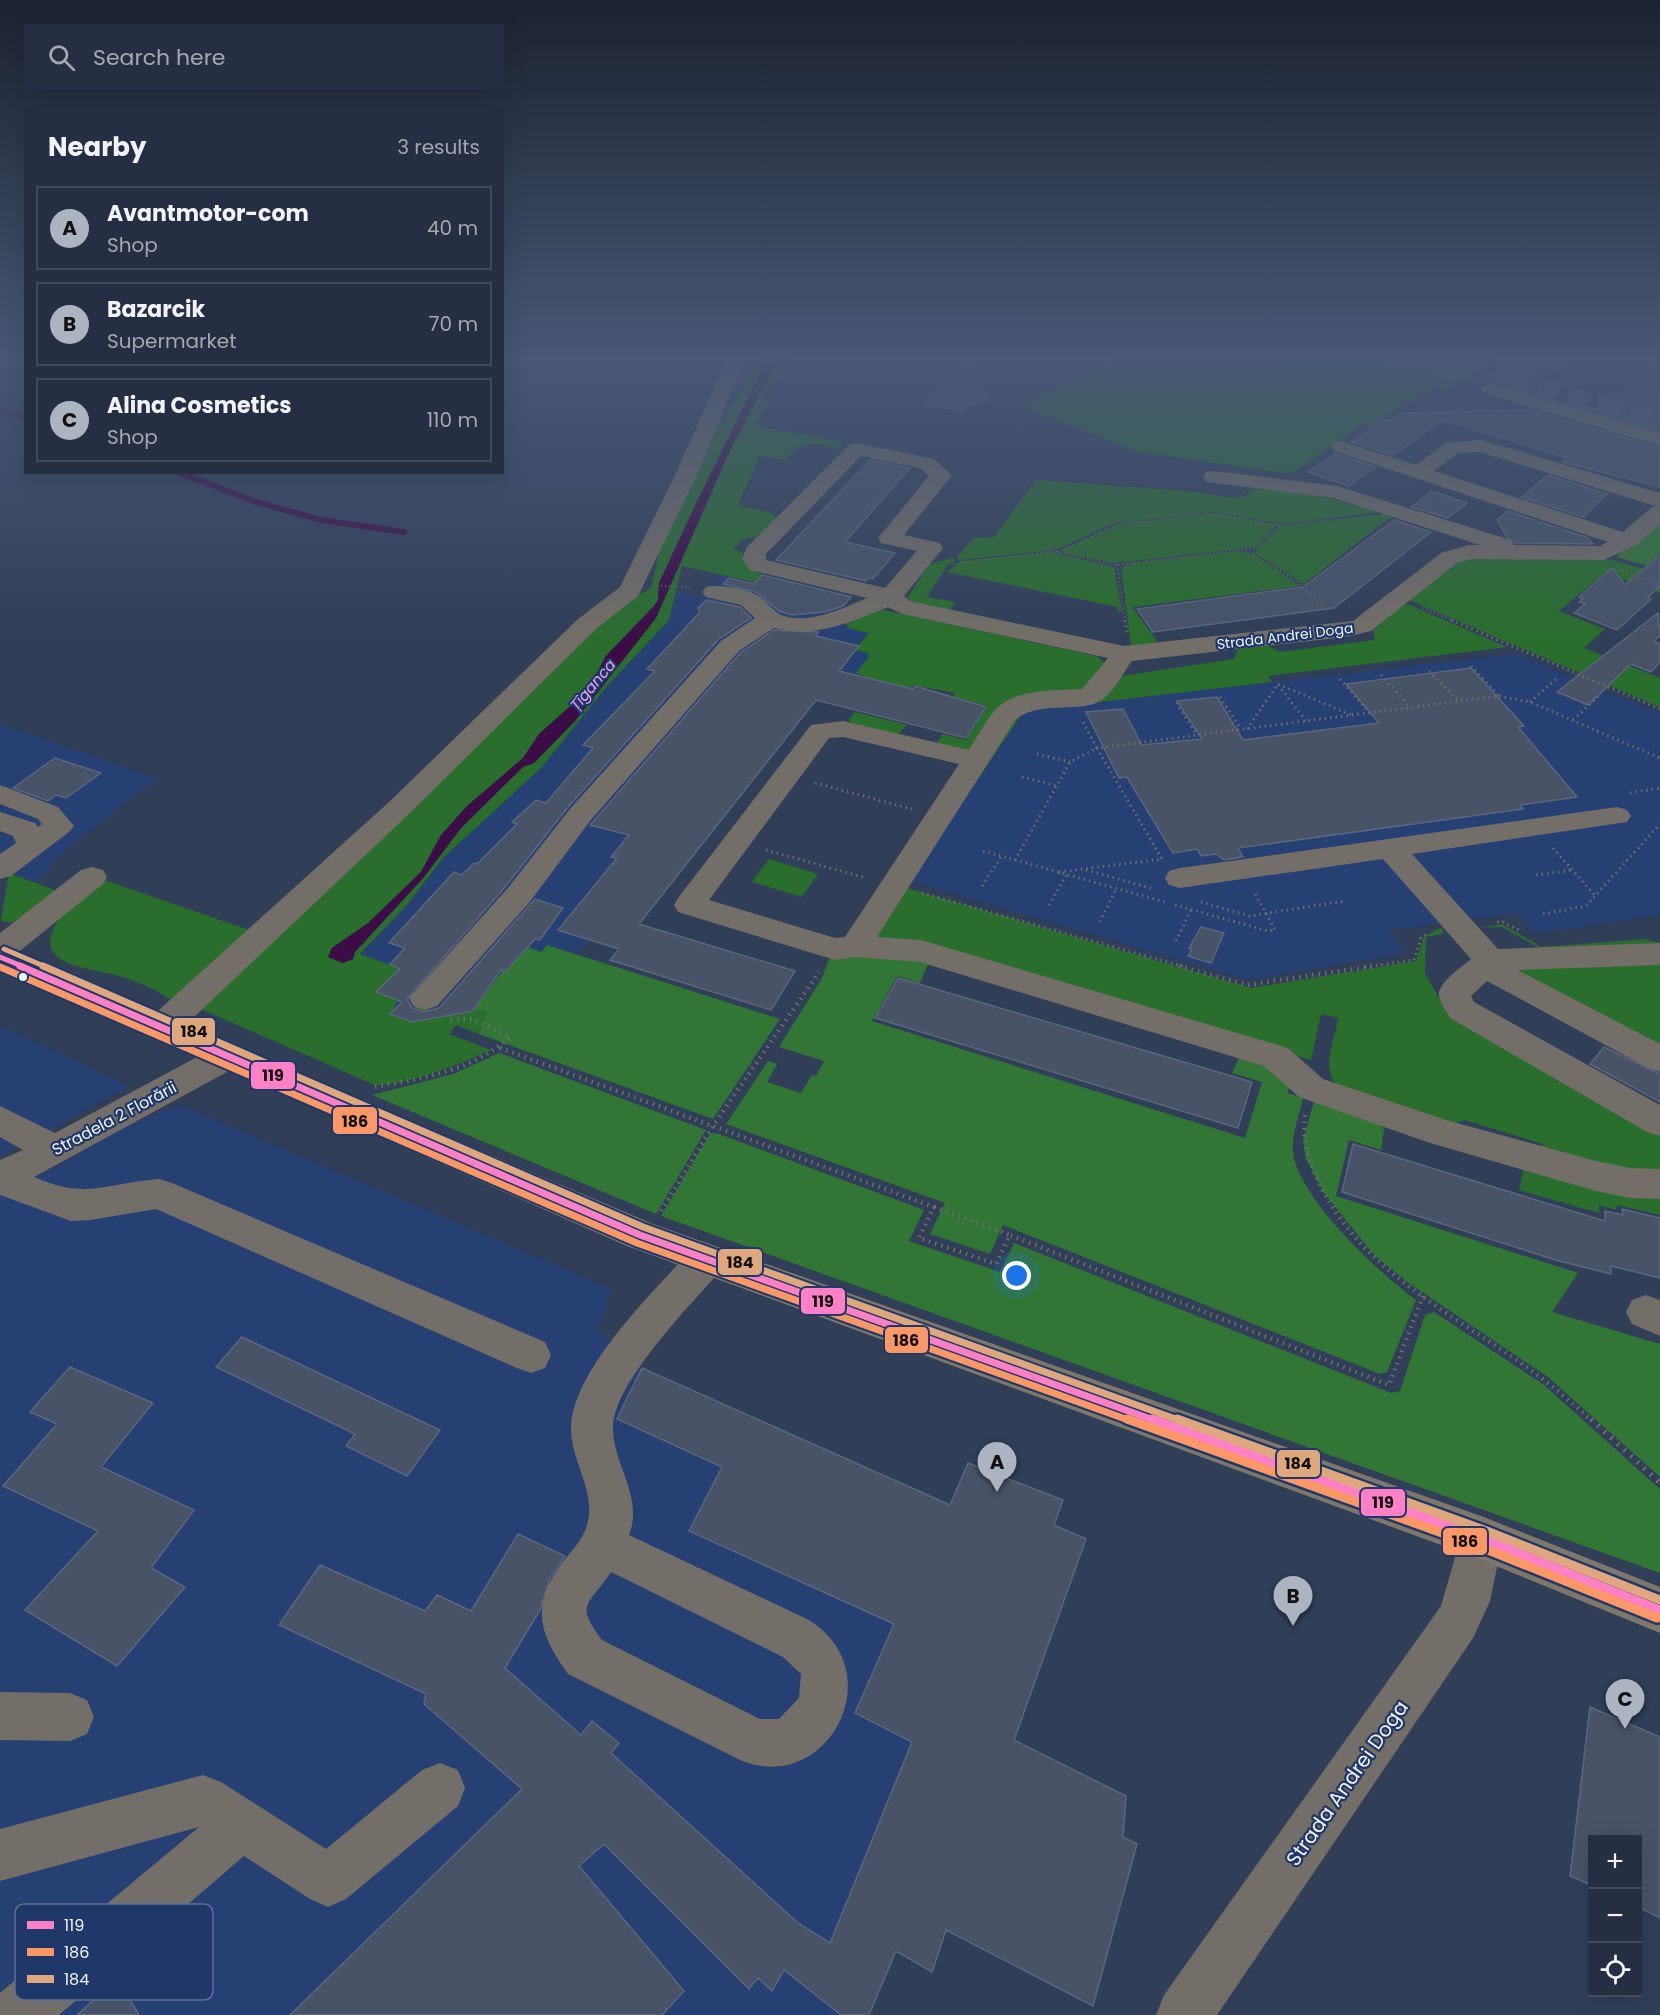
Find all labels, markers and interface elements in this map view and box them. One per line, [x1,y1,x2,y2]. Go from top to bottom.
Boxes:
search box [24,24,504,90]
icon: search [45,41,78,74]
text: Search here [93,42,226,73]
text: Nearby [48,129,146,165]
text: 3 results [397,133,480,161]
text: Avantmotor-com [107,198,309,229]
text: A [62,214,77,242]
text: 40 m [427,214,478,242]
text: Shop [107,231,158,259]
text: Bazarcik [107,294,205,325]
text: B [63,310,76,338]
text: 70 m [429,310,478,338]
text: Supermarket [107,327,236,355]
text: Alina Cosmetics [107,390,292,421]
text: C [62,406,77,434]
text: 110 m [427,406,478,434]
text: Shop [107,423,158,451]
street label: Strada Andrei Doga [1216,618,1354,654]
water label: Țîganca [565,655,620,715]
unlabelled marker [17,971,29,983]
line badge: 184 [171,1017,216,1046]
text: 184 [180,1020,208,1043]
line badge: 119 [250,1061,296,1090]
text: 119 [262,1064,284,1087]
street label: Stradela 2 Florării [48,1076,181,1161]
line badge: 186 [332,1106,378,1135]
text: 186 [342,1110,368,1133]
line badge: 184 [717,1248,763,1276]
text: 184 [726,1251,754,1274]
your location [1002,1261,1031,1290]
line badge: 119 [800,1287,846,1315]
text: 119 [812,1290,834,1313]
line badge: 186 [884,1326,929,1354]
text: 186 [893,1329,919,1352]
pin: A [978,1442,1016,1492]
line badge: 184 [1276,1449,1321,1478]
text: 184 [1284,1452,1312,1475]
line badge: 119 [1360,1488,1406,1517]
text: 119 [1372,1491,1394,1514]
line badge: 186 [1442,1527,1488,1556]
text: 186 [1452,1530,1478,1553]
pin: B [1274,1576,1312,1626]
pin: C [1606,1680,1644,1729]
street label: Strada Andrei Doga [1279,1695,1415,1871]
map controls [1588,1835,1642,1997]
button: + [1588,1835,1642,1889]
button: − [1588,1889,1642,1943]
legend [15,1904,213,2000]
text: 119 [64,1914,84,1937]
text: 186 [64,1941,89,1964]
button: locate [1588,1943,1642,1997]
text: 184 [64,1968,89,1991]

